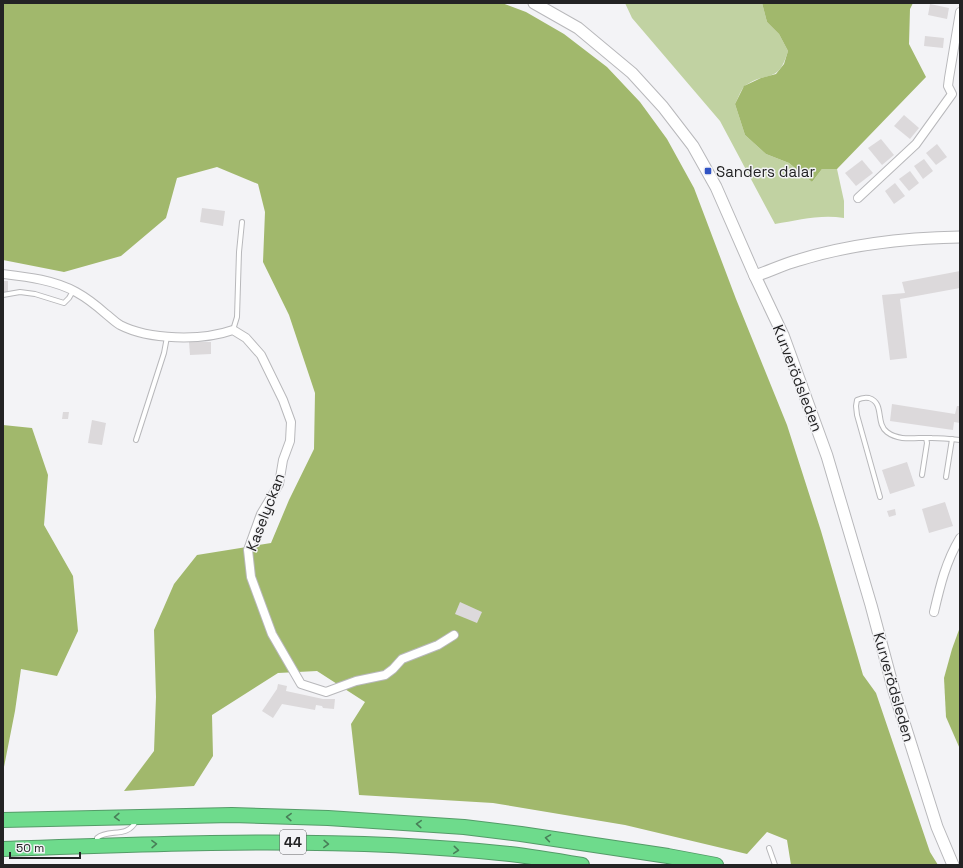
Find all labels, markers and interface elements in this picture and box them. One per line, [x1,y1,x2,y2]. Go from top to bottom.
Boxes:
place label: Sanders dalar [716,162,815,181]
marker: Sanders dalar [703,166,713,176]
street label: Kurverödsleden [769,322,827,434]
street label: Kaselyckan [241,470,289,554]
street label: Kurverödsleden [869,630,919,744]
one-way arrow [114,813,120,821]
one-way arrow [286,813,292,821]
one-way arrow [416,820,422,828]
road number: 44 [280,830,306,854]
scale bar [10,834,80,860]
one-way arrow [545,834,551,843]
one-way arrow [323,839,329,848]
text: 50 m [16,840,44,856]
one-way arrow [151,840,157,848]
one-way arrow [453,846,459,855]

